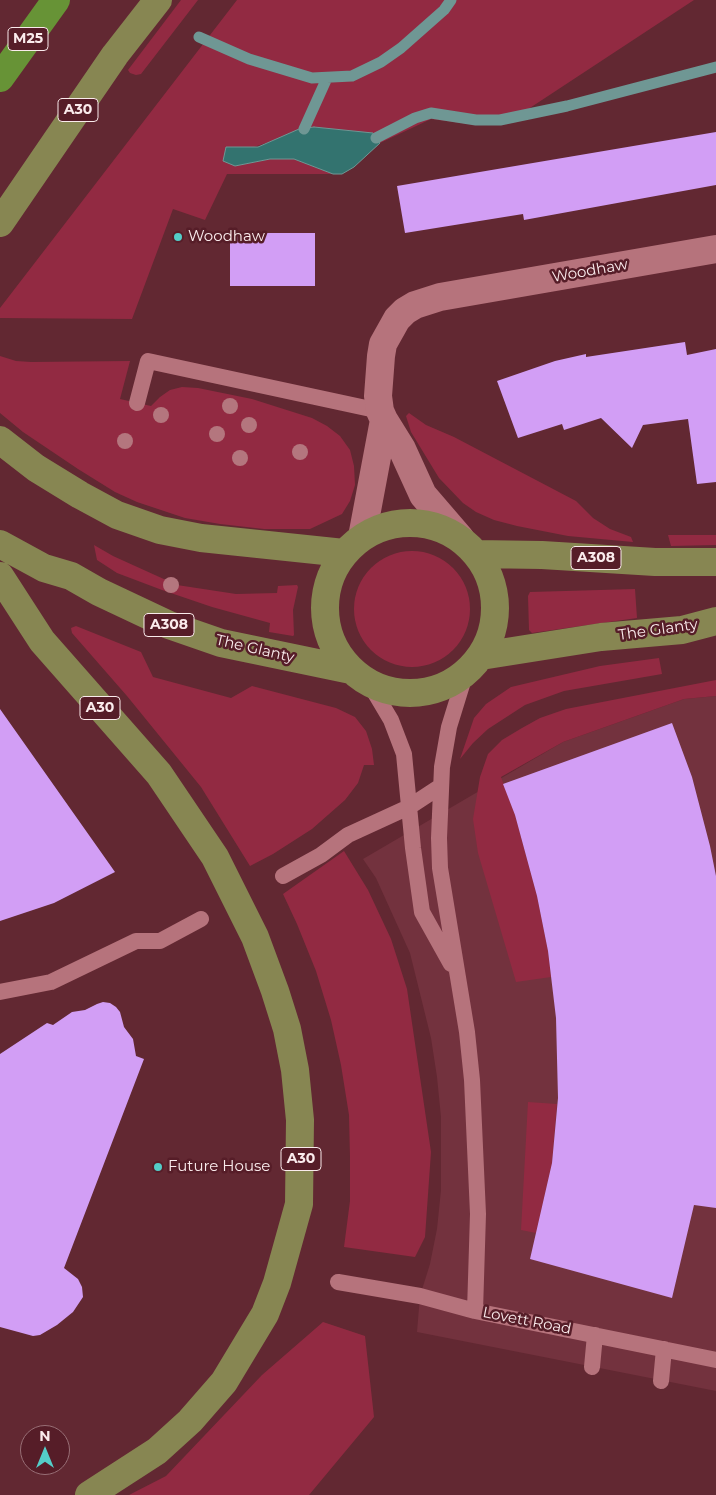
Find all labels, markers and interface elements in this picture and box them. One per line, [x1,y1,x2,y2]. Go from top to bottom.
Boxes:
road number: M25 [8,28,48,50]
road number: A30 [58,98,98,122]
place label: Woodhaw [188,228,265,246]
marker: Woodhaw [172,231,184,243]
street label: Woodhaw [551,255,629,287]
road number: A308 [571,546,621,570]
road number: A308 [144,614,194,636]
street label: The Glanty [617,616,699,644]
street label: The Glanty [214,631,296,667]
road number: A30 [80,696,120,720]
road number: A30 [281,1148,321,1170]
place label: Future House [168,1158,270,1176]
marker: Future House [152,1161,164,1173]
street label: Lovett Road [481,1304,573,1338]
north arrow [20,1425,70,1475]
text: N [39,1427,51,1445]

